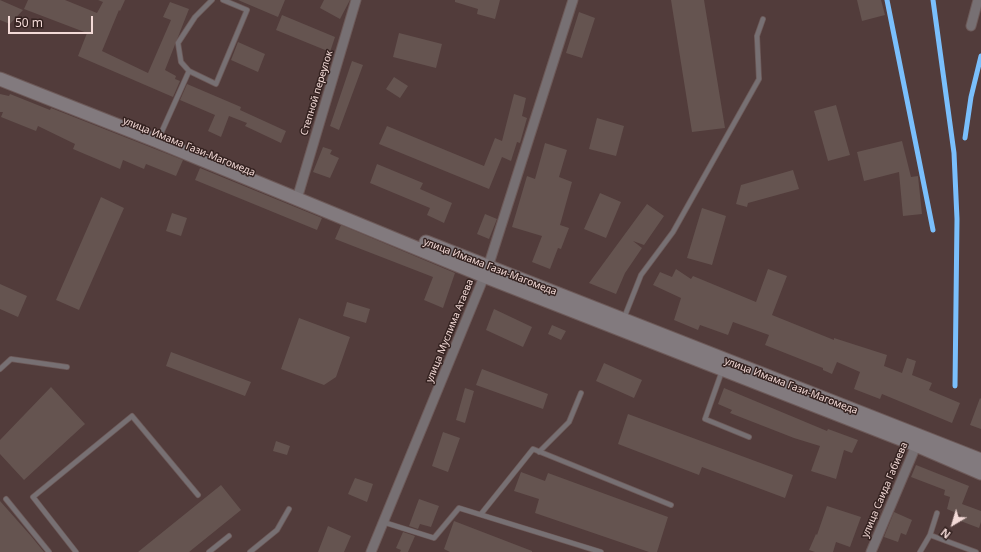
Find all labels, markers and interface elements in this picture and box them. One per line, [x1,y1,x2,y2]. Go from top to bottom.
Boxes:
scale bar [10,8,95,34]
text: 50 m [15,14,43,31]
street label: Степной переулок [298,49,336,137]
street label: улица Имама Гази-Магомеда [121,115,257,179]
street label: улица Имама Гази-Магомеда [422,236,558,298]
street label: улица Муслима Атаева [424,277,476,385]
street label: улица Имама Гази-Магомеда [723,355,859,417]
street label: улица Саида Габиева [859,440,911,540]
north arrow [933,504,973,544]
text: N [937,525,953,543]

